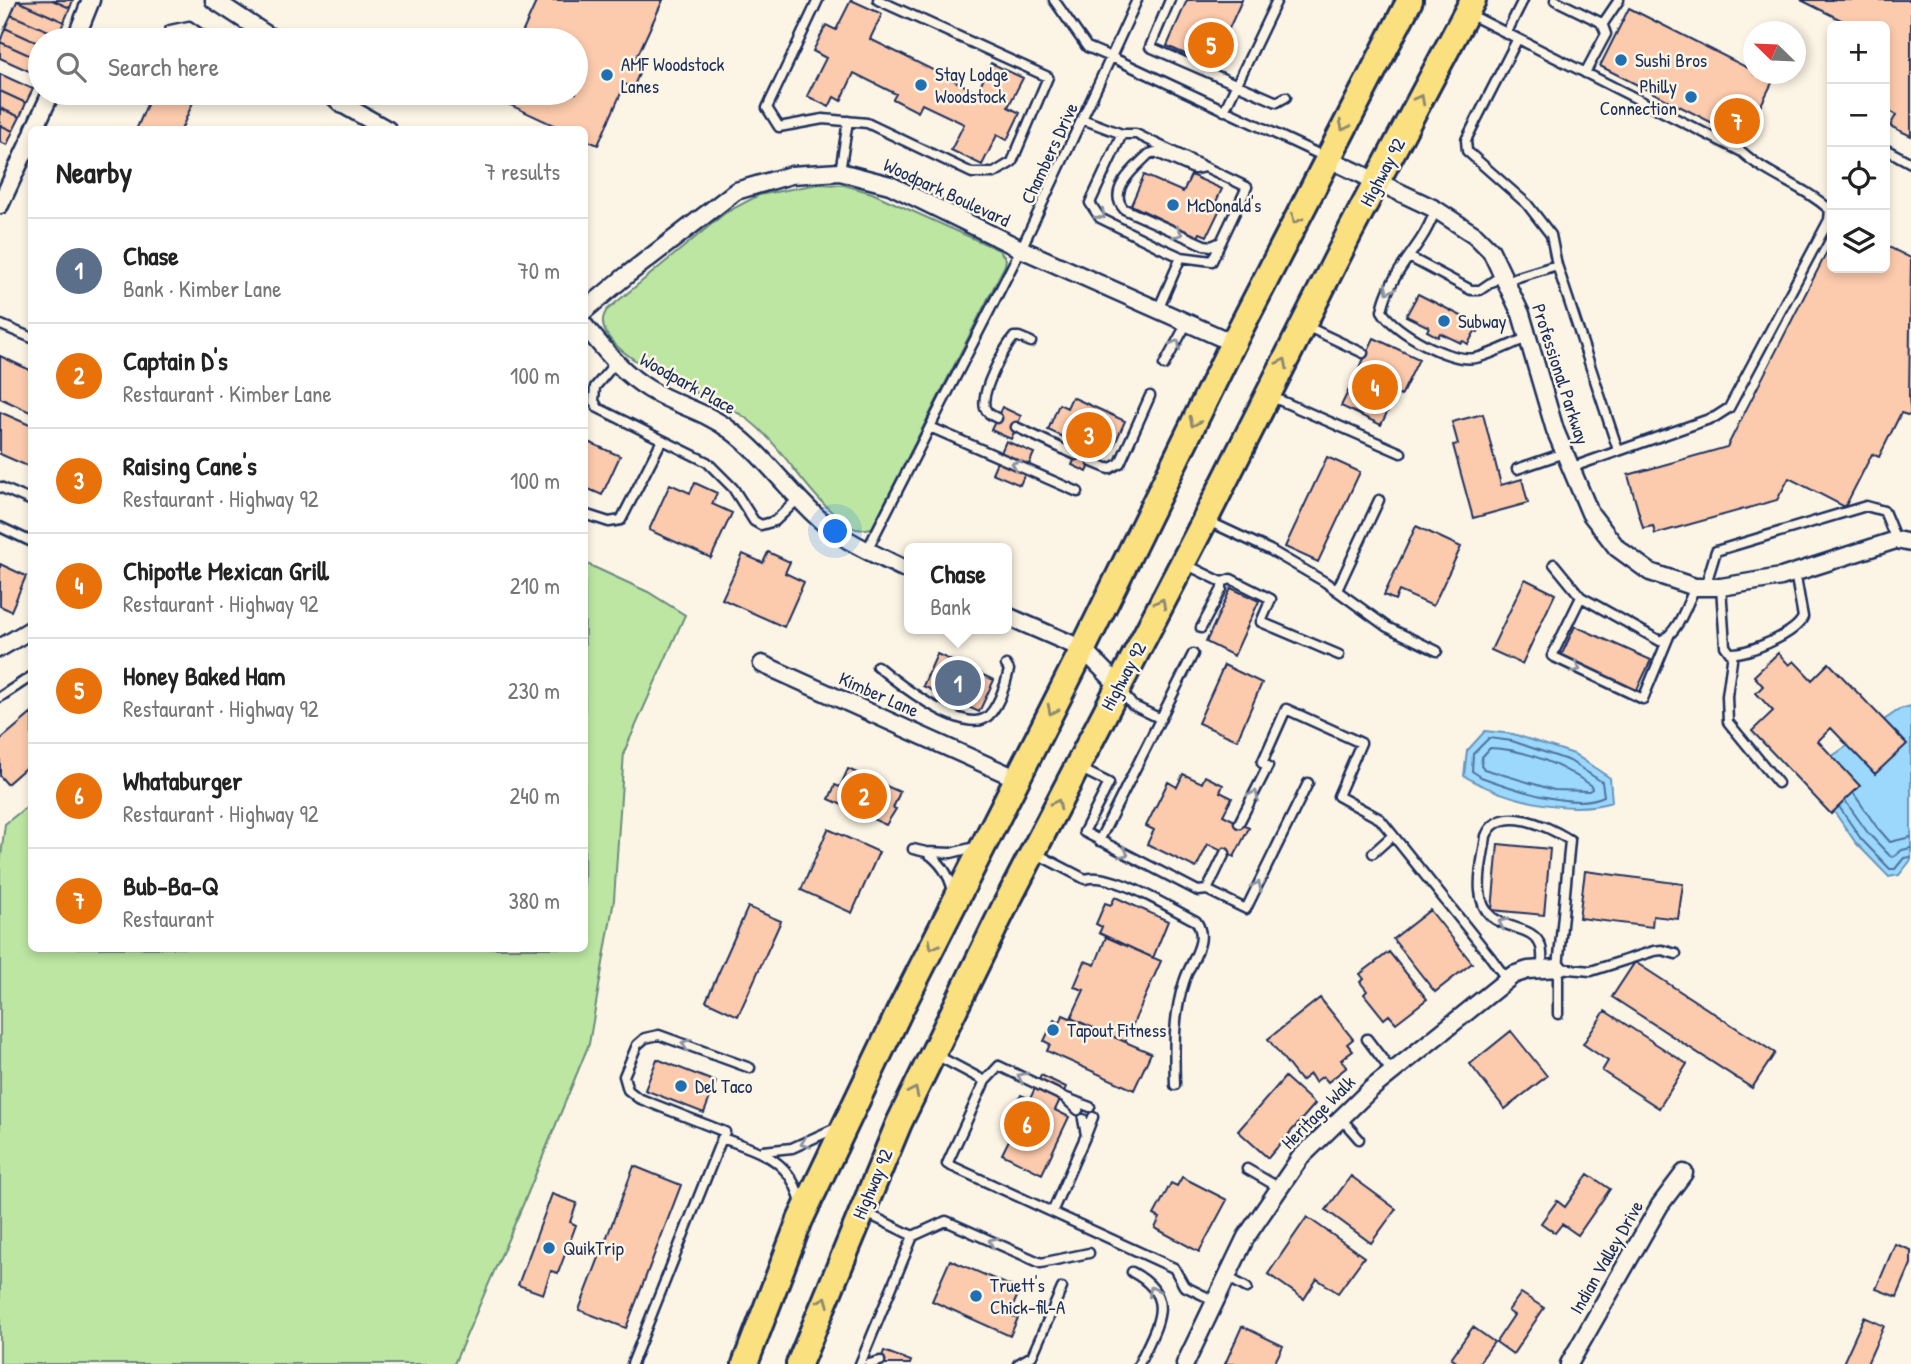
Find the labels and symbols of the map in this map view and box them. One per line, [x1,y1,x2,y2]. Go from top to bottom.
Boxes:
pin: 5 [1188,19,1234,71]
north arrow [1743,21,1806,84]
place label: Sushi Bros [1635,47,1707,73]
place label: AMF Woodstock Lanes [621,51,724,99]
marker: Sushi Bros [1613,52,1629,68]
place label: Stay Lodge Woodstock [935,61,1009,109]
marker: AMF Woodstock Lanes [599,67,615,83]
place label: Philly Connection [1600,73,1677,121]
marker: Stay Lodge Woodstock [913,77,929,93]
marker: Philly Connection [1683,89,1699,105]
one-way arrow [1412,93,1426,106]
pin: 7 [1714,95,1760,147]
street label: Chambers Drive [1014,98,1084,208]
one-way arrow [1339,119,1353,131]
street label: Highway 92 [1353,133,1411,211]
street label: Woodpark Boulevard [879,151,1015,233]
place label: McDonald's [1187,192,1261,218]
marker: McDonald's [1165,197,1181,213]
one-way arrow [1093,207,1106,219]
one-way arrow [1291,212,1305,224]
one-way arrow [1171,225,1183,239]
one-way arrow [1384,282,1398,294]
street label: Professional Parkway [1526,300,1596,448]
place label: Subway [1458,308,1506,334]
marker: Subway [1436,313,1452,329]
one-way arrow [1167,339,1181,351]
street label: Woodpark Place [635,346,741,420]
one-way arrow [1275,358,1288,370]
pin: 4 [1352,361,1398,413]
pin: 3 [1066,409,1112,461]
one-way arrow [1188,415,1202,427]
one-way arrow [1011,459,1023,473]
your location [818,514,852,548]
one-way arrow [1153,598,1166,610]
street label: Highway 92 [1094,637,1152,715]
pin: 1 [935,657,981,709]
one-way arrow [1569,660,1581,674]
street label: Kimber Lane [835,665,923,723]
one-way arrow [1047,703,1061,715]
pin: 2 [841,770,887,822]
one-way arrow [1246,790,1260,802]
one-way arrow [1049,799,1063,811]
one-way arrow [1117,845,1129,859]
one-way arrow [1249,881,1263,893]
one-way arrow [1498,917,1510,931]
one-way arrow [928,938,942,950]
place label: Tapout Fitness [1067,1017,1166,1043]
marker: Tapout Fitness [1045,1022,1061,1038]
one-way arrow [680,1039,692,1053]
street label: Heritage Walk [1275,1069,1361,1155]
one-way arrow [1017,1072,1029,1086]
place label: Del Taco [695,1073,753,1099]
marker: Del Taco [673,1078,689,1094]
one-way arrow [906,1087,920,1099]
pin: 6 [1004,1098,1050,1150]
one-way arrow [800,1135,812,1149]
street label: Highway 92 [846,1145,898,1223]
street label: Indian Valley Drive [1563,1195,1649,1319]
place label: QuikTrip [563,1235,624,1261]
one-way arrow [988,1236,1000,1250]
marker: QuikTrip [541,1240,557,1256]
place label: Truett's Chick-fil-A [990,1272,1065,1320]
one-way arrow [1148,1286,1162,1299]
marker: Truett's Chick-fil-A [968,1288,984,1304]
one-way arrow [816,1295,830,1307]

